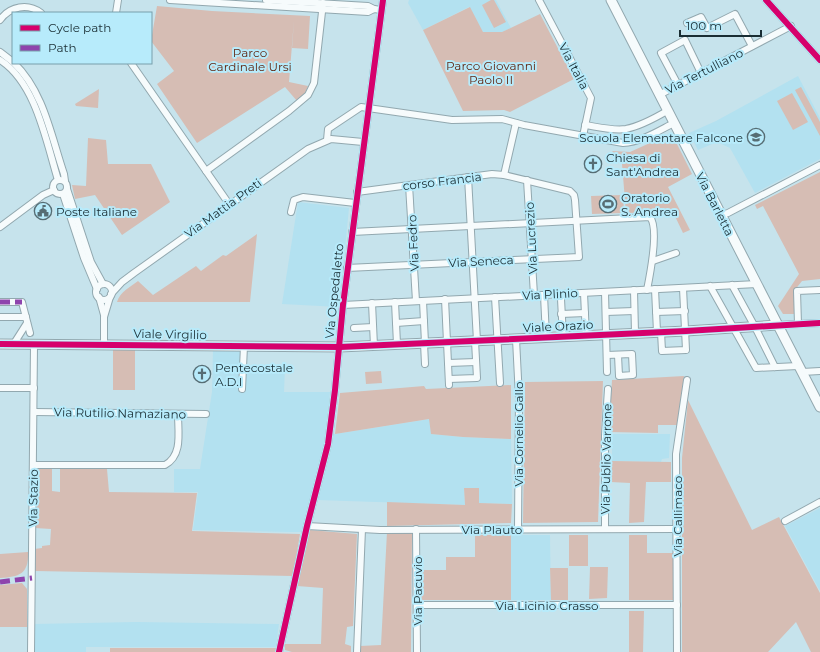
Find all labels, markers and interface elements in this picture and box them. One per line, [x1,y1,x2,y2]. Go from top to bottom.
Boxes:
legend [12,12,152,64]
scale bar [680,12,761,38]
text: 100 m [686,18,722,33]
text: Cycle path [48,20,111,35]
text: Path [48,40,77,55]
street label: Via Italia [556,40,592,92]
park label: Parco Cardinale Ursi [208,45,292,74]
street label: Via Tertulliano [663,45,745,97]
park label: Parco Giovanni Paolo II [446,58,536,87]
school or university icon: Scuola Elementare Falcone [746,127,766,147]
place label: Scuola Elementare Falcone [579,130,743,145]
place label: Chiesa di Sant'Andrea [606,150,679,179]
church icon: Chiesa di Sant'Andrea [583,154,603,174]
street label: corso Francia [402,169,482,193]
street label: Via Barletta [693,170,737,238]
street label: Via Mattia Preti [182,175,264,241]
place label: Oratorio S. Andrea [621,190,678,219]
sports icon: Oratorio S. Andrea [598,194,618,214]
public building icon: Poste Italiane [33,201,53,221]
street label: Via Lucrezio [522,202,540,274]
place label: Poste Italiane [56,204,137,219]
street label: Via Fedro [404,214,422,272]
street label: Via Ospedaletto [322,243,346,339]
street label: Via Seneca [448,252,514,270]
street label: Via Plinio [522,285,578,303]
street label: Viale Orazio [522,317,594,335]
street label: Viale Virgilio [133,326,207,342]
place label: Pentecostale A.D.I [215,360,293,389]
church icon: Pentecostale A.D.I [192,364,212,384]
street label: Via Cornelio Gallo [511,382,526,486]
street label: Via Rutilio Namaziano [54,404,186,422]
street label: Via Publio Varrone [598,404,614,514]
street label: Via Stazio [25,469,41,527]
street label: Via Callimaco [670,476,685,556]
street label: Via Plauto [462,522,522,537]
street label: Via Pacuvio [410,556,425,626]
street label: Via Licinio Crasso [496,598,598,613]

